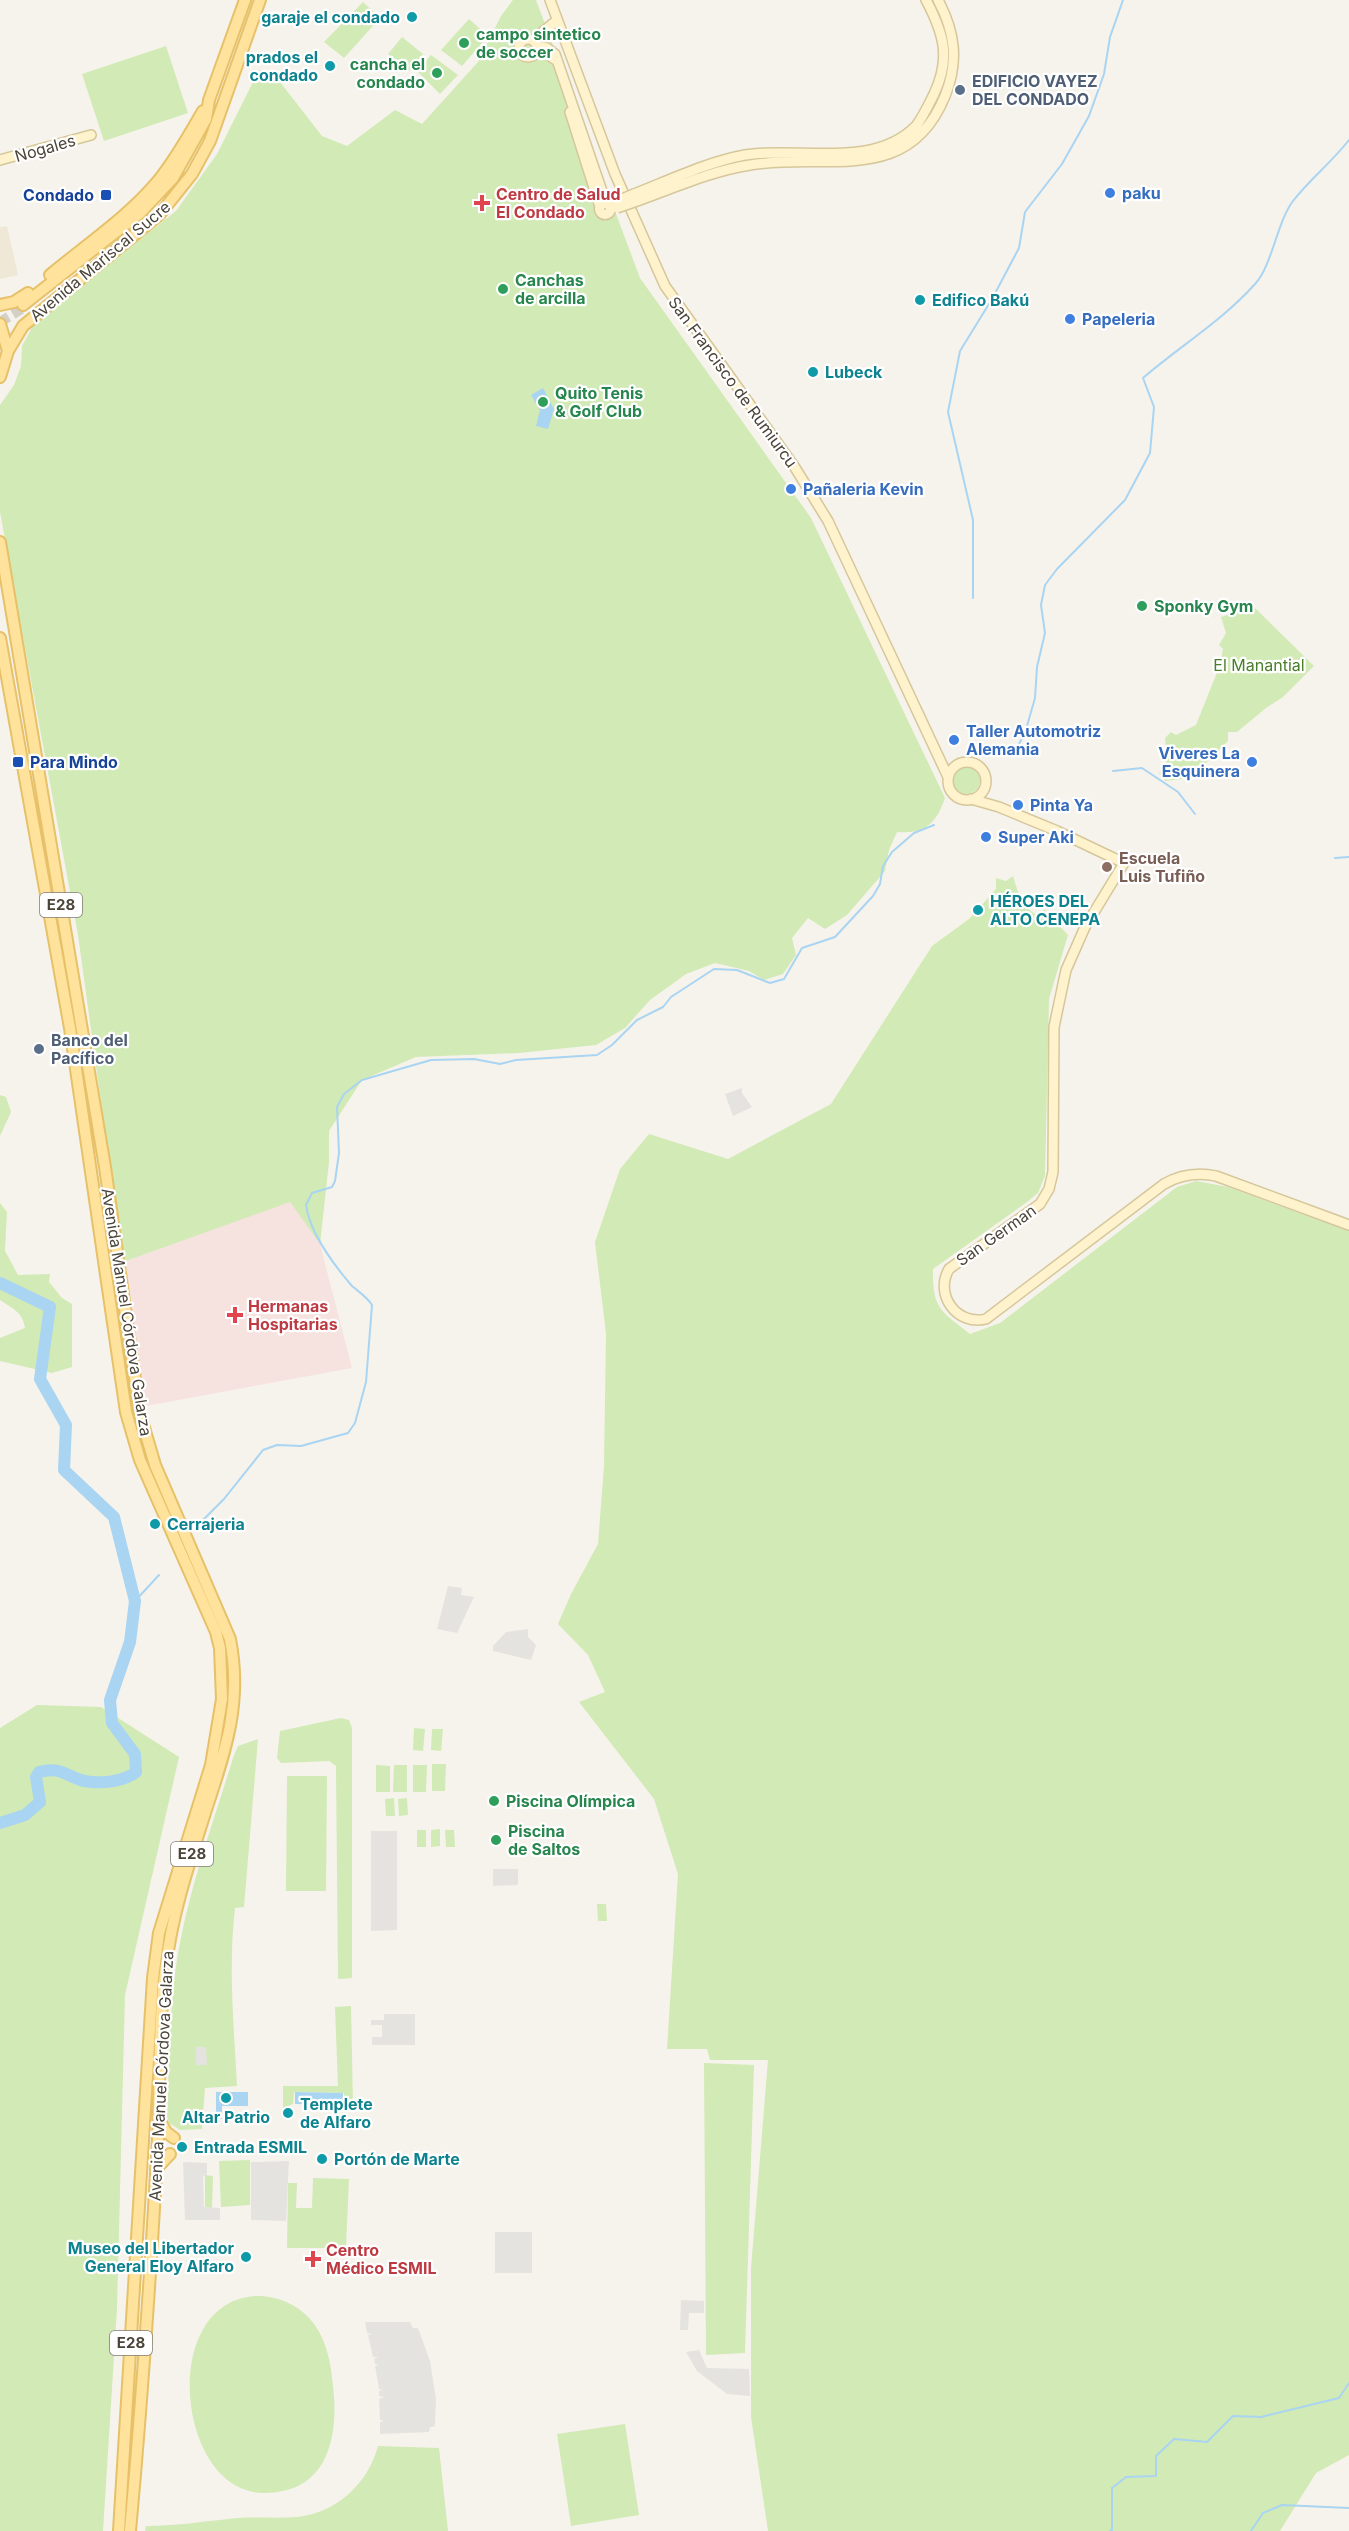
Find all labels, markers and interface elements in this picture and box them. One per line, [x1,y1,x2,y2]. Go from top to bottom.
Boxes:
place label: garaje el condado [261,7,400,27]
marker: garaje el condado [405,10,419,24]
place label: campo sintetico de soccer [476,24,601,62]
marker: campo sintetico de soccer [457,36,471,50]
place label: prados el condado [246,47,318,85]
place label: cancha el condado [350,54,425,92]
marker: prados el condado [323,59,337,73]
marker: cancha el condado [430,66,444,80]
place label: EDIFICIO VAYEZ DEL CONDADO [972,71,1098,109]
marker: EDIFICIO VAYEZ DEL CONDADO [953,83,967,97]
street label: Nogales [12,130,78,166]
place label: paku [1122,183,1161,203]
place label: Centro de Salud El Condado [496,184,620,222]
place label: Condado [23,185,94,205]
marker: paku [1103,186,1117,200]
marker: Condado [99,188,113,202]
marker: Centro de Salud El Condado [473,194,491,212]
street label: Avenida Mariscal Sucre [26,196,174,326]
place label: Canchas de arcilla [515,270,586,308]
marker: Canchas de arcilla [496,282,510,296]
place label: Edifico Bakú [932,290,1029,310]
street label: San Francisco de Rumiurcu [664,293,802,471]
marker: Edifico Bakú [913,293,927,307]
place label: Papeleria [1082,309,1155,329]
marker: Papeleria [1063,312,1077,326]
place label: Lubeck [825,362,883,382]
marker: Lubeck [806,365,820,379]
place label: Quito Tenis & Golf Club [555,383,643,421]
marker: Quito Tenis & Golf Club [536,395,550,409]
place label: Pañaleria Kevin [803,479,924,499]
marker: Pañaleria Kevin [784,482,798,496]
place label: Sponky Gym [1154,596,1253,616]
marker: Sponky Gym [1135,599,1149,613]
park label: El Manantial [1213,655,1305,675]
place label: Taller Automotriz Alemania [966,721,1101,759]
marker: Taller Automotriz Alemania [947,733,961,747]
place label: Viveres La Esquinera [1158,743,1240,781]
place label: Para Mindo [30,752,118,772]
marker: Para Mindo [11,755,25,769]
marker: Viveres La Esquinera [1245,755,1259,769]
place label: Pinta Ya [1030,795,1093,815]
marker: Pinta Ya [1011,798,1025,812]
place label: Super Aki [998,827,1074,847]
marker: Super Aki [979,830,993,844]
place label: Escuela Luis Tufiño [1119,848,1205,886]
marker: Escuela Luis Tufiño [1100,860,1114,874]
place label: HÉROES DEL ALTO CENEPA [990,891,1100,929]
road number: E28 [40,893,82,917]
marker: HÉROES DEL ALTO CENEPA [971,903,985,917]
place label: Banco del Pacífico [51,1030,128,1068]
marker: Banco del Pacífico [32,1042,46,1056]
street label: Avenida Manuel Córdova Galarza [98,1187,156,1437]
street label: San German [952,1200,1040,1270]
place label: Hermanas Hospitarias [248,1296,338,1334]
marker: Hermanas Hospitarias [226,1306,244,1324]
place label: Cerrajeria [167,1514,245,1534]
marker: Cerrajeria [148,1517,162,1531]
place label: Piscina Olímpica [506,1791,635,1811]
marker: Piscina Olímpica [487,1794,501,1808]
place label: Piscina de Saltos [508,1821,580,1859]
marker: Piscina de Saltos [489,1833,503,1847]
road number: E28 [171,1842,213,1866]
street label: Avenida Manuel Córdova Galarza [144,1950,178,2202]
marker: Altar Patrio [219,2091,233,2105]
place label: Templete de Alfaro [300,2094,373,2132]
marker: Templete de Alfaro [281,2106,295,2120]
place label: Altar Patrio [182,2107,270,2127]
place label: Entrada ESMIL [194,2137,307,2157]
marker: Entrada ESMIL [175,2140,189,2154]
place label: Portón de Marte [334,2149,460,2169]
marker: Portón de Marte [315,2152,329,2166]
place label: Museo del Libertador General Eloy Alfaro [68,2238,234,2276]
place label: Centro Médico ESMIL [326,2240,437,2278]
marker: Museo del Libertador General Eloy Alfaro [239,2250,253,2264]
marker: Centro Médico ESMIL [304,2250,322,2268]
road number: E28 [110,2331,152,2355]

